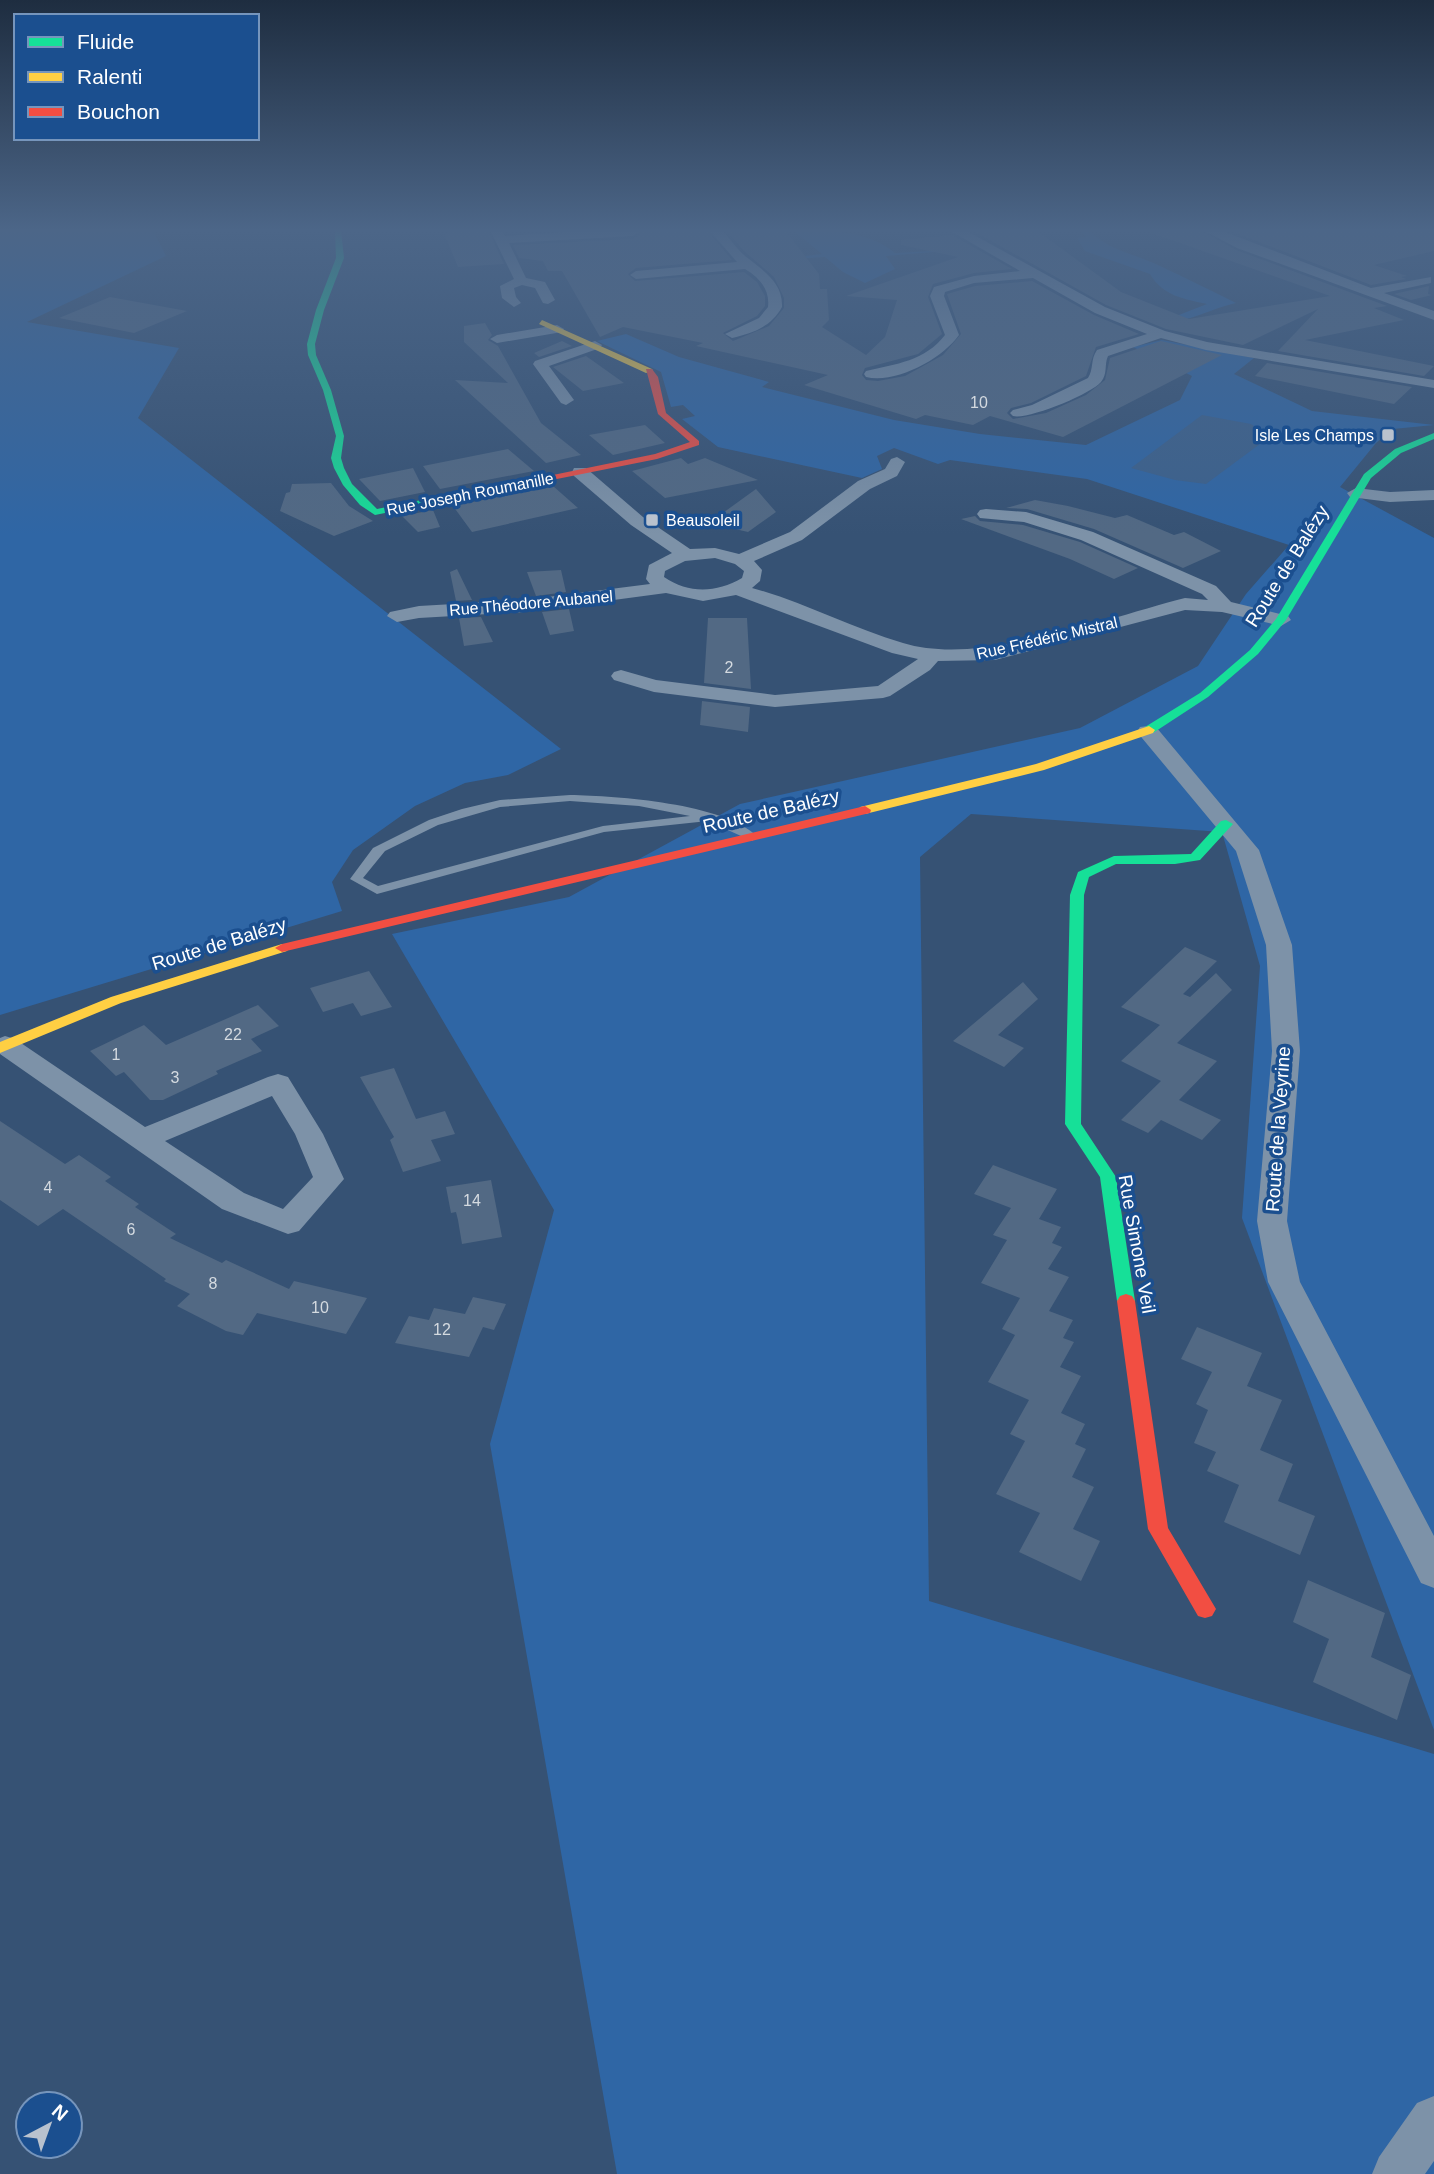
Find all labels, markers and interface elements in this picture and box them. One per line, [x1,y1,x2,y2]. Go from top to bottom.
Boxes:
legend [14,14,259,140]
text: Fluide [77,30,134,53]
text: Ralenti [77,65,142,88]
text: Bouchon [77,100,160,123]
house number: 10 [970,394,988,411]
place label: Isle Les Champs [1255,427,1374,444]
marker: Isle Les Champs [1380,427,1396,443]
street label: Rue Joseph Roumanille [385,469,555,519]
street label: Route de Balézy [1241,501,1333,631]
marker: Beausoleil [644,512,660,528]
place label: Beausoleil [666,512,740,529]
street label: Rue Théodore Aubanel [448,587,614,619]
street label: Rue Frédéric Mistral [975,614,1119,662]
house number: 2 [725,659,734,676]
street label: Route de Balézy [701,785,842,837]
street label: Route de Balézy [149,913,289,974]
house number: 22 [224,1026,242,1043]
house number: 1 [112,1046,121,1063]
street label: Route de la Veyrine [1262,1046,1294,1212]
house number: 3 [171,1069,180,1086]
street label: Rue Simone Veil [1114,1173,1160,1315]
house number: 4 [44,1179,53,1196]
house number: 14 [463,1192,481,1209]
house number: 6 [127,1221,136,1238]
house number: 8 [209,1275,218,1292]
house number: 10 [311,1299,329,1316]
house number: 12 [433,1321,451,1338]
north arrow [14,2090,84,2160]
text: N [48,2100,72,2125]

